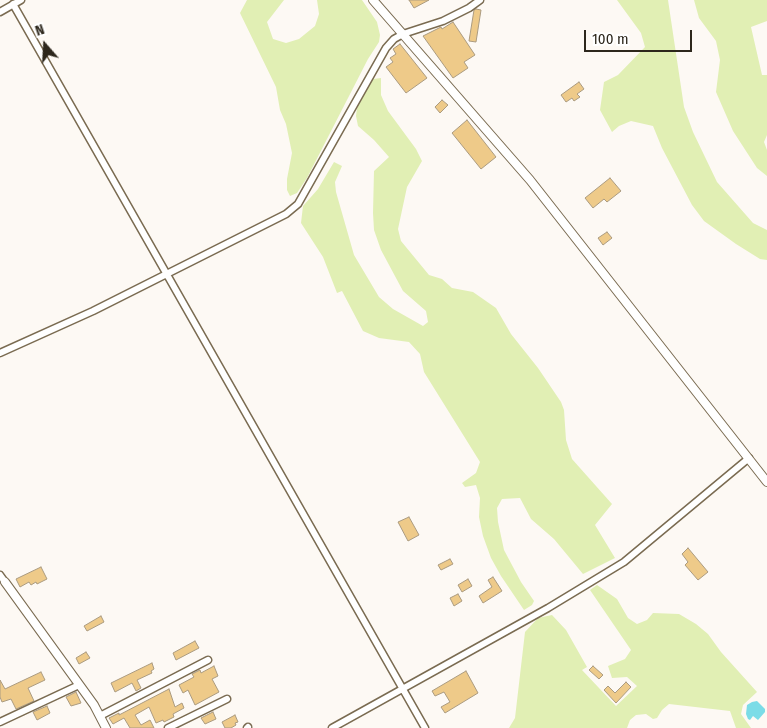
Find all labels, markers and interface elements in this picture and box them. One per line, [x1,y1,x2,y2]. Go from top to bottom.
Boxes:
north arrow [20,20,70,70]
scale bar [587,20,694,52]
text: N [33,21,47,40]
text: 100 m [592,30,629,48]

